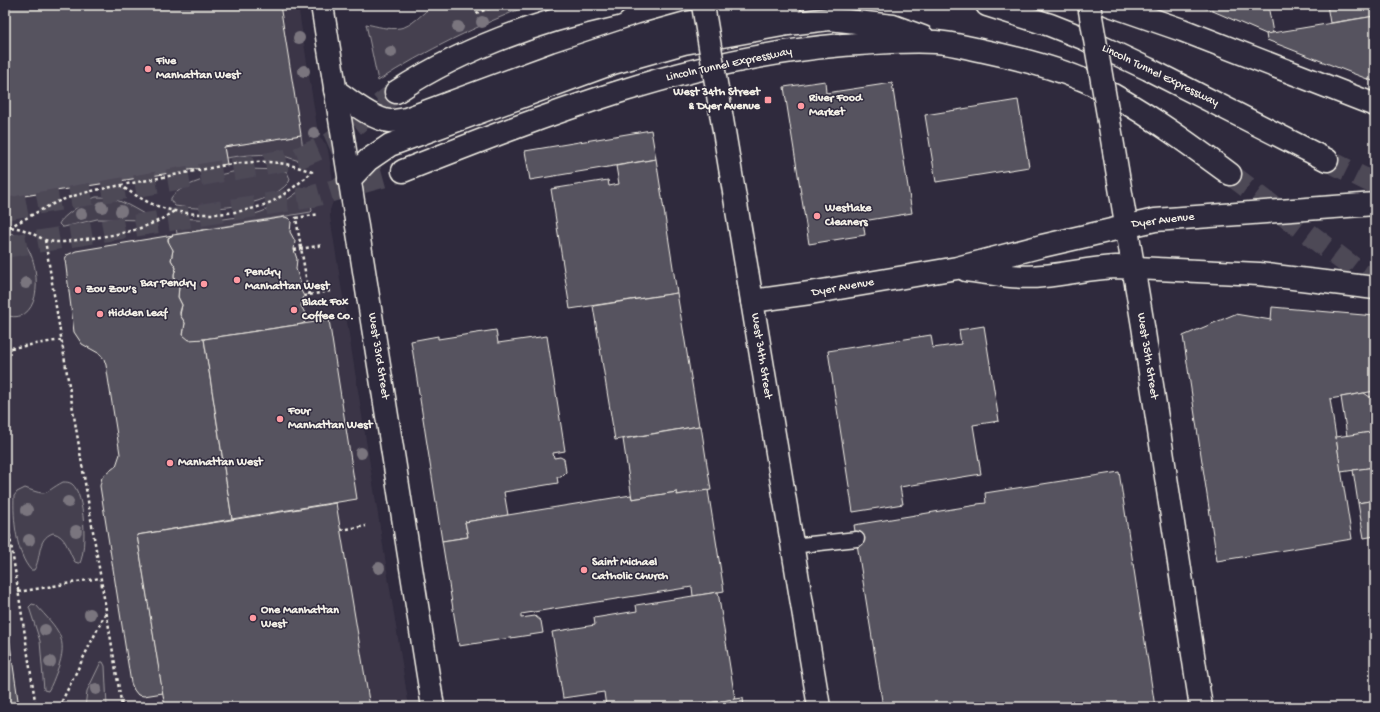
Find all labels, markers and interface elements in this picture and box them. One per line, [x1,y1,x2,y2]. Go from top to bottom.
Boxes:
street label: Lincoln Tunnel Expressway [1099,42,1221,110]
street label: Lincoln Tunnel Expressway [665,45,793,85]
place label: Five Manhattan West [155,55,242,83]
marker: Five Manhattan West [143,64,153,74]
place label: West 34th Street & Dyer Avenue [672,86,761,114]
place label: River Food Market [808,92,864,120]
marker: West 34th Street & Dyer Avenue [763,95,773,105]
marker: River Food Market [796,101,806,111]
place label: Westlake Cleaners [824,202,872,230]
street label: Dyer Avenue [1130,210,1196,232]
marker: Westlake Cleaners [812,211,822,221]
place label: Pendry Manhattan West [244,266,331,294]
marker: Pendry Manhattan West [232,275,242,285]
street label: Dyer Avenue [810,275,876,301]
place label: Bar Pendry [139,277,196,291]
marker: Bar Pendry [199,279,209,289]
place label: Zou Zou’s [86,283,137,297]
marker: Zou Zou’s [73,285,83,295]
place label: Black Fox Coffee Co. [301,296,354,324]
marker: Black Fox Coffee Co. [289,305,299,315]
place label: Hidden Leaf [108,307,169,321]
marker: Hidden Leaf [95,309,105,319]
street label: West 33rd Street [364,312,392,401]
street label: West 34th Street [747,312,775,401]
street label: West 35th Street [1133,312,1161,401]
place label: Four Manhattan West [287,405,374,433]
marker: Four Manhattan West [275,414,285,424]
place label: Manhattan West [178,456,264,470]
marker: Manhattan West [165,458,175,468]
place label: Saint Michael Catholic Church [591,556,669,584]
marker: Saint Michael Catholic Church [579,565,589,575]
place label: One Manhattan West [260,604,339,632]
marker: One Manhattan West [248,613,258,623]

